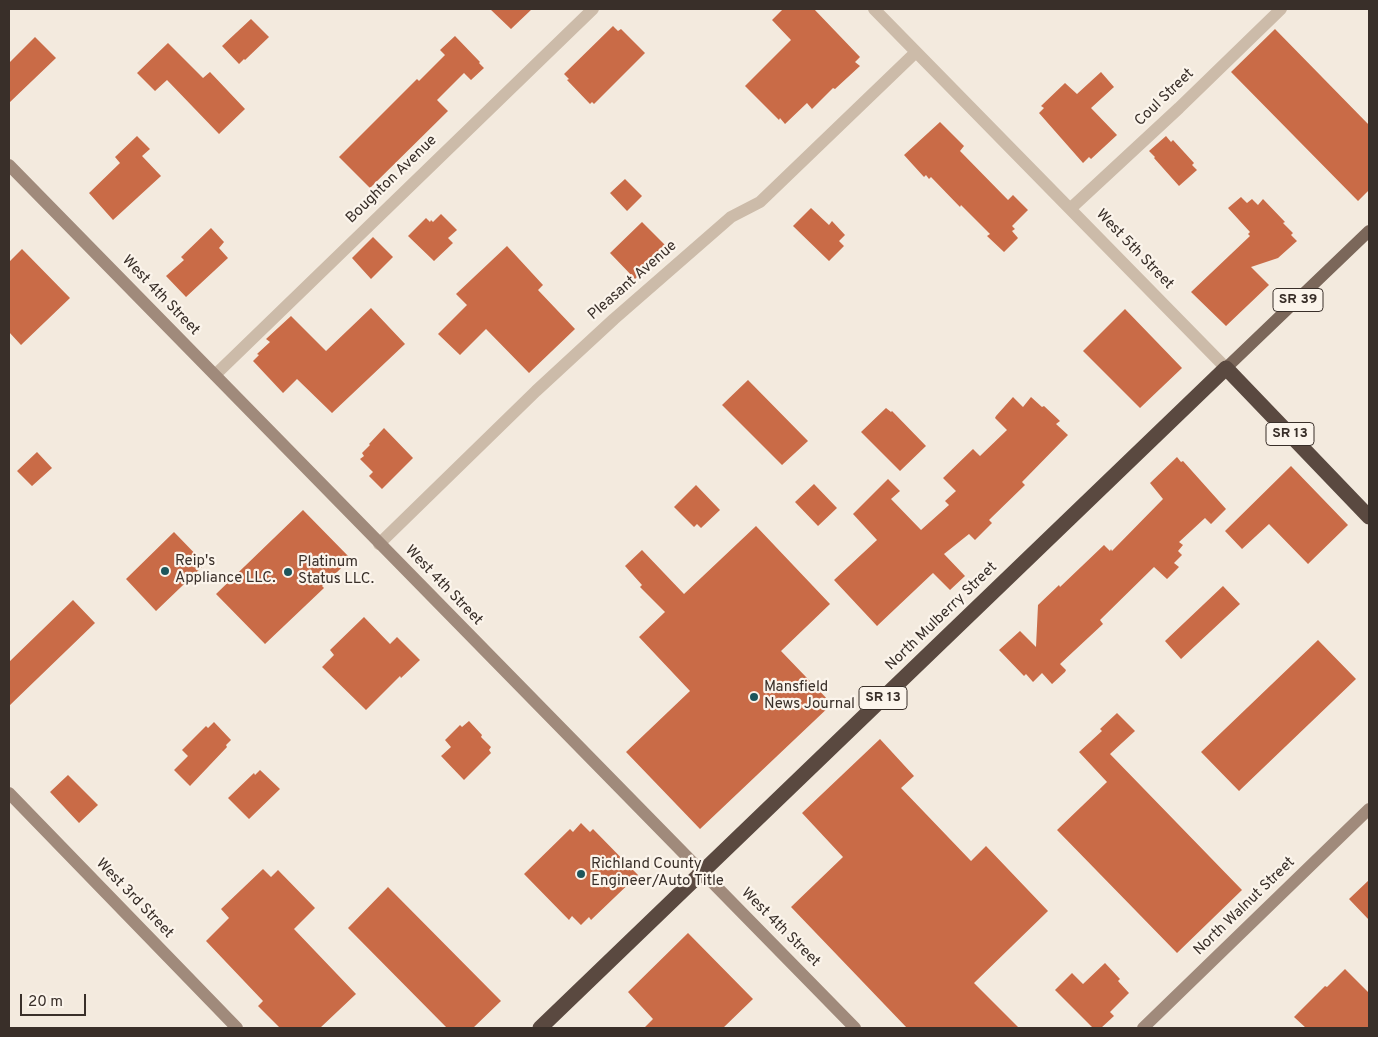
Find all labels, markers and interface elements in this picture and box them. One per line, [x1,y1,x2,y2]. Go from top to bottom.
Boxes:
street label: Coul Street [1132,65,1198,131]
street label: Boughton Avenue [343,132,441,228]
street label: West 5th Street [1091,206,1177,294]
street label: Pleasant Avenue [585,238,681,324]
street label: West 4th Street [117,252,203,340]
road number: SR 39 [1273,288,1323,312]
road number: SR 13 [1266,422,1314,446]
street label: West 4th Street [400,542,486,630]
place label: Reip's Appliance LLC. [175,553,276,588]
place label: Platinum Status LLC. [298,554,374,589]
street label: North Mulberry Street [882,559,1002,675]
marker: Reip's Appliance LLC. [159,565,171,577]
marker: Platinum Status LLC. [282,566,294,578]
place label: Mansfield News Journal [764,679,855,714]
road number: SR 13 [859,686,907,710]
marker: Mansfield News Journal [748,691,760,703]
street label: North Walnut Street [1191,854,1299,960]
street label: West 3rd Street [91,855,177,943]
place label: Richland County Engineer/Auto Title [591,856,724,891]
marker: Richland County Engineer/Auto Title [575,868,587,880]
street label: West 4th Street [737,885,823,971]
scale bar [22,984,89,1016]
text: 20 m [28,993,63,1012]

